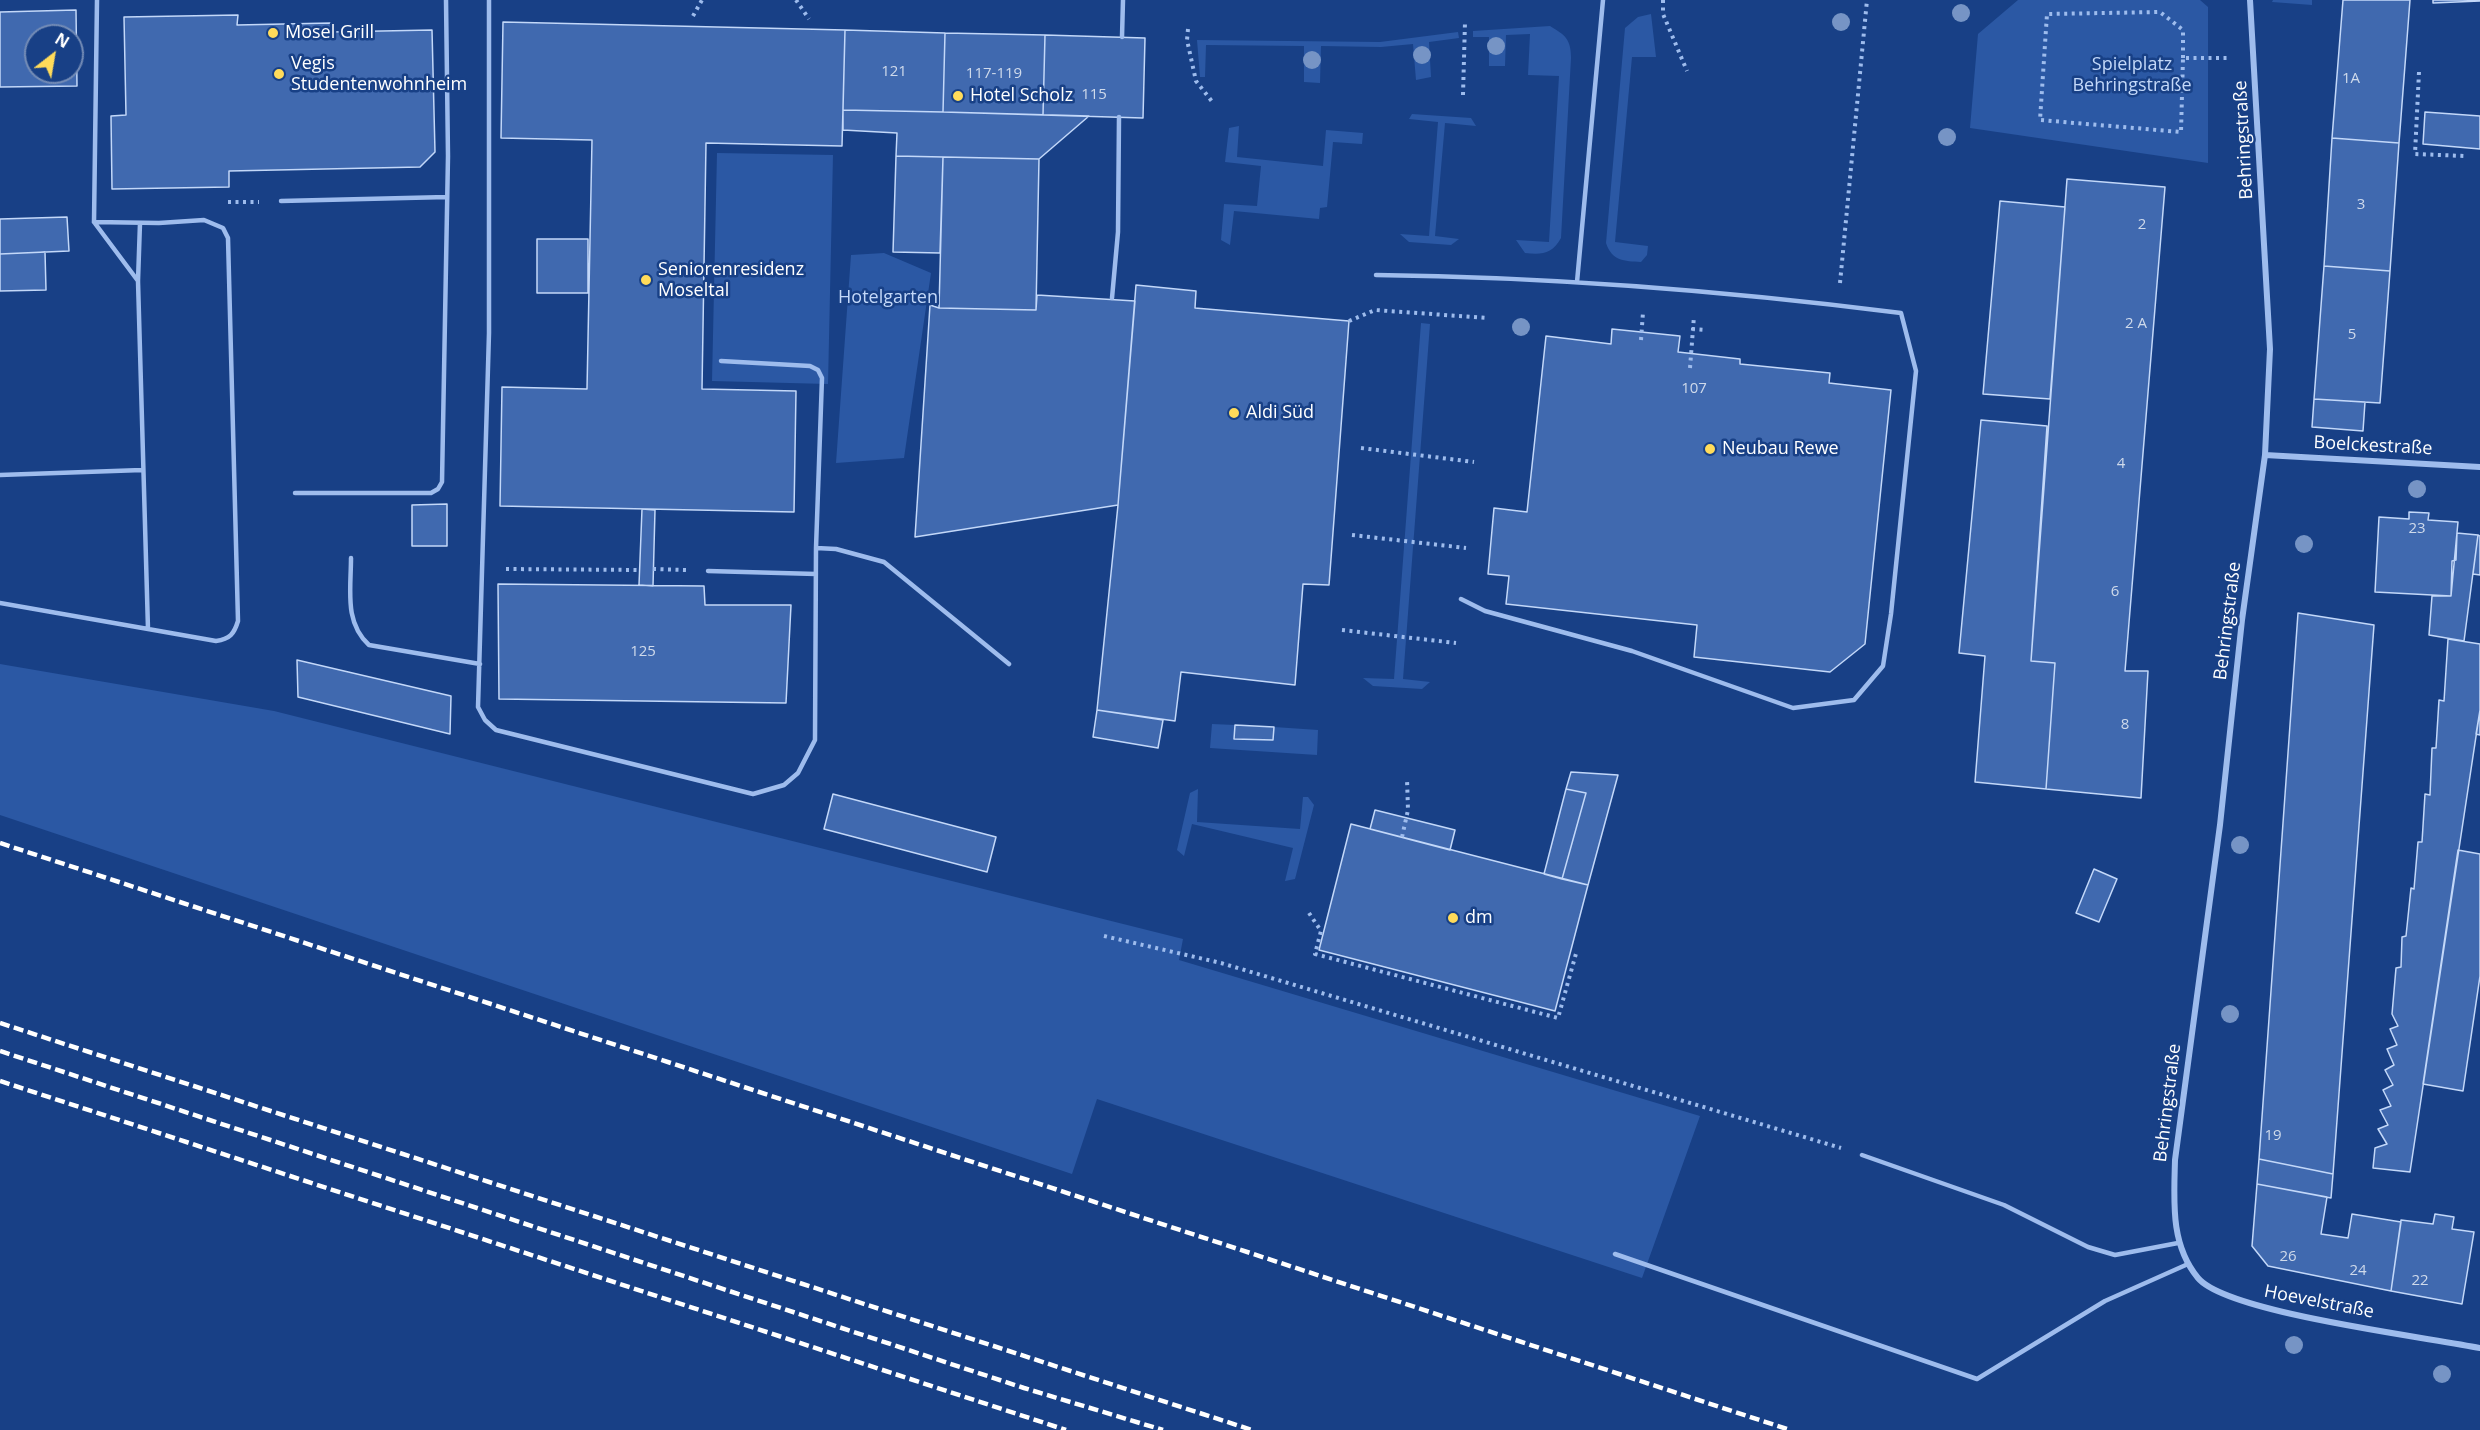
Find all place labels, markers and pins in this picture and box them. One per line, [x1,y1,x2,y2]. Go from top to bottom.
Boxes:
place label: Mosel Grill [285,22,374,44]
marker: Mosel Grill [266,26,280,40]
place label: Vegis Studentenwohnheim [291,53,467,96]
marker: Vegis Studentenwohnheim [272,67,286,81]
place label: Hotel Scholz [970,85,1073,107]
marker: Hotel Scholz [951,89,965,103]
place label: Seniorenresidenz Moseltal [658,259,804,302]
marker: Seniorenresidenz Moseltal [639,273,653,287]
place label: Aldi Süd [1246,402,1314,424]
marker: Aldi Süd [1227,406,1241,420]
place label: Neubau Rewe [1722,438,1839,460]
marker: Neubau Rewe [1703,442,1717,456]
place label: dm [1465,907,1493,929]
marker: dm [1446,911,1460,925]

